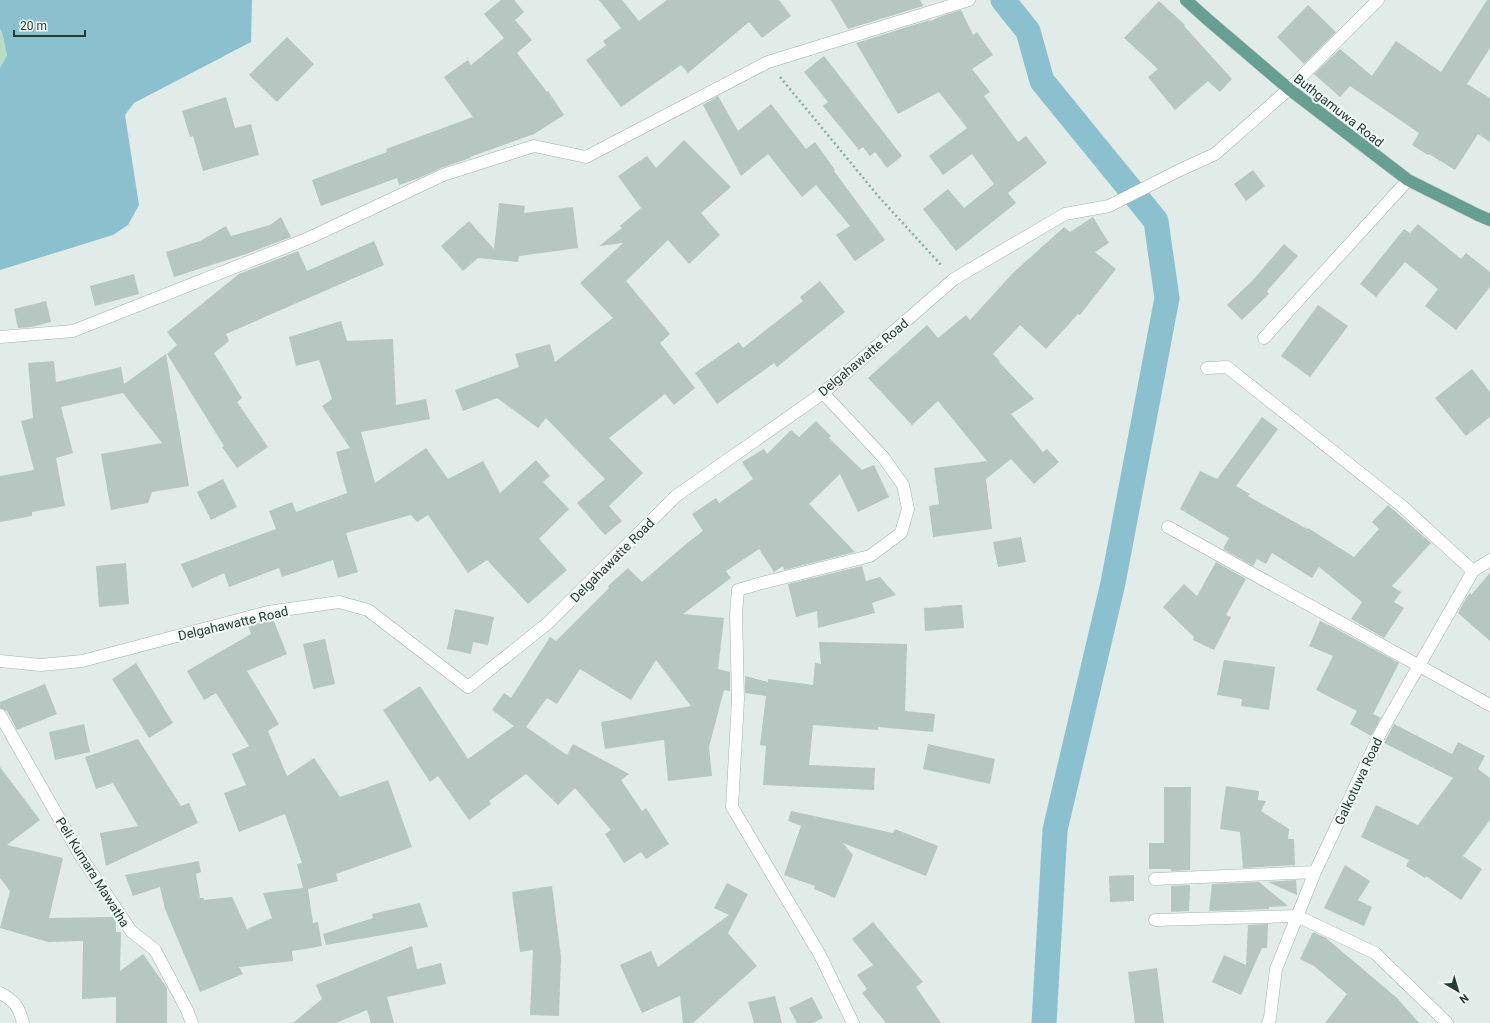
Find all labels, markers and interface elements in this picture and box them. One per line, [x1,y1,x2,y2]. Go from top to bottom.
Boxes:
scale bar [14,12,85,38]
text: 20 m [20,19,47,33]
street label: Buthgamuwa Road [1291,71,1386,150]
street label: Delgahawatte Road [815,315,911,399]
street label: Delgahawatte Road [567,515,657,605]
street label: Delgahawatte Road [177,604,290,643]
street label: Galkotuwa Road [1332,735,1385,827]
street label: Peli Kumara Mawatha [53,815,132,930]
north arrow [1438,971,1478,1011]
text: N [1457,991,1471,1006]

